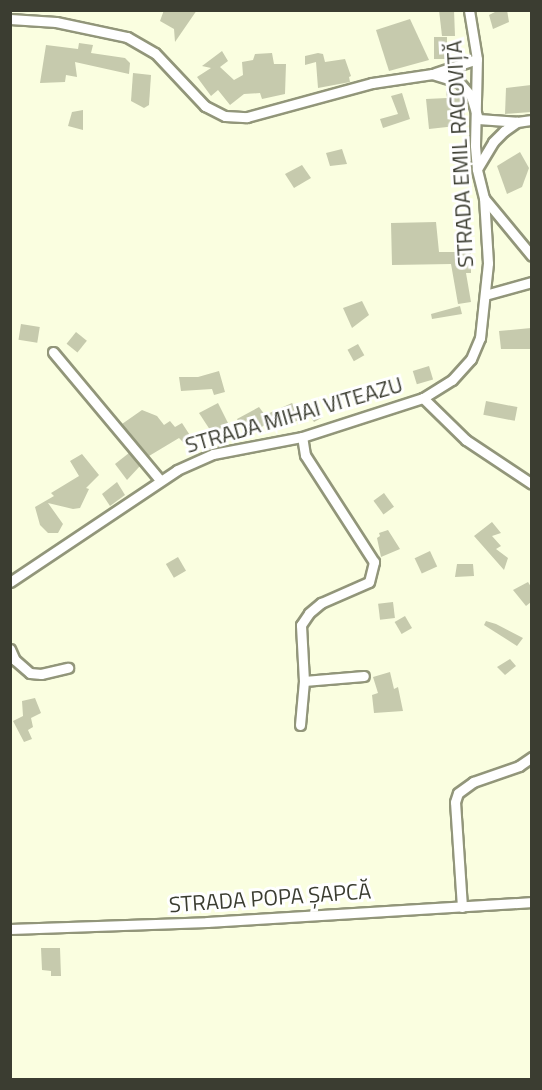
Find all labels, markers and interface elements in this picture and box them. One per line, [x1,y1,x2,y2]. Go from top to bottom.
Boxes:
street label: STRADA EMIL RACOVIȚĂ [441,40,479,268]
street label: STRADA MIHAI VITEAZU [182,371,406,459]
street label: STRADA POPA ȘAPCĂ [168,878,372,918]

